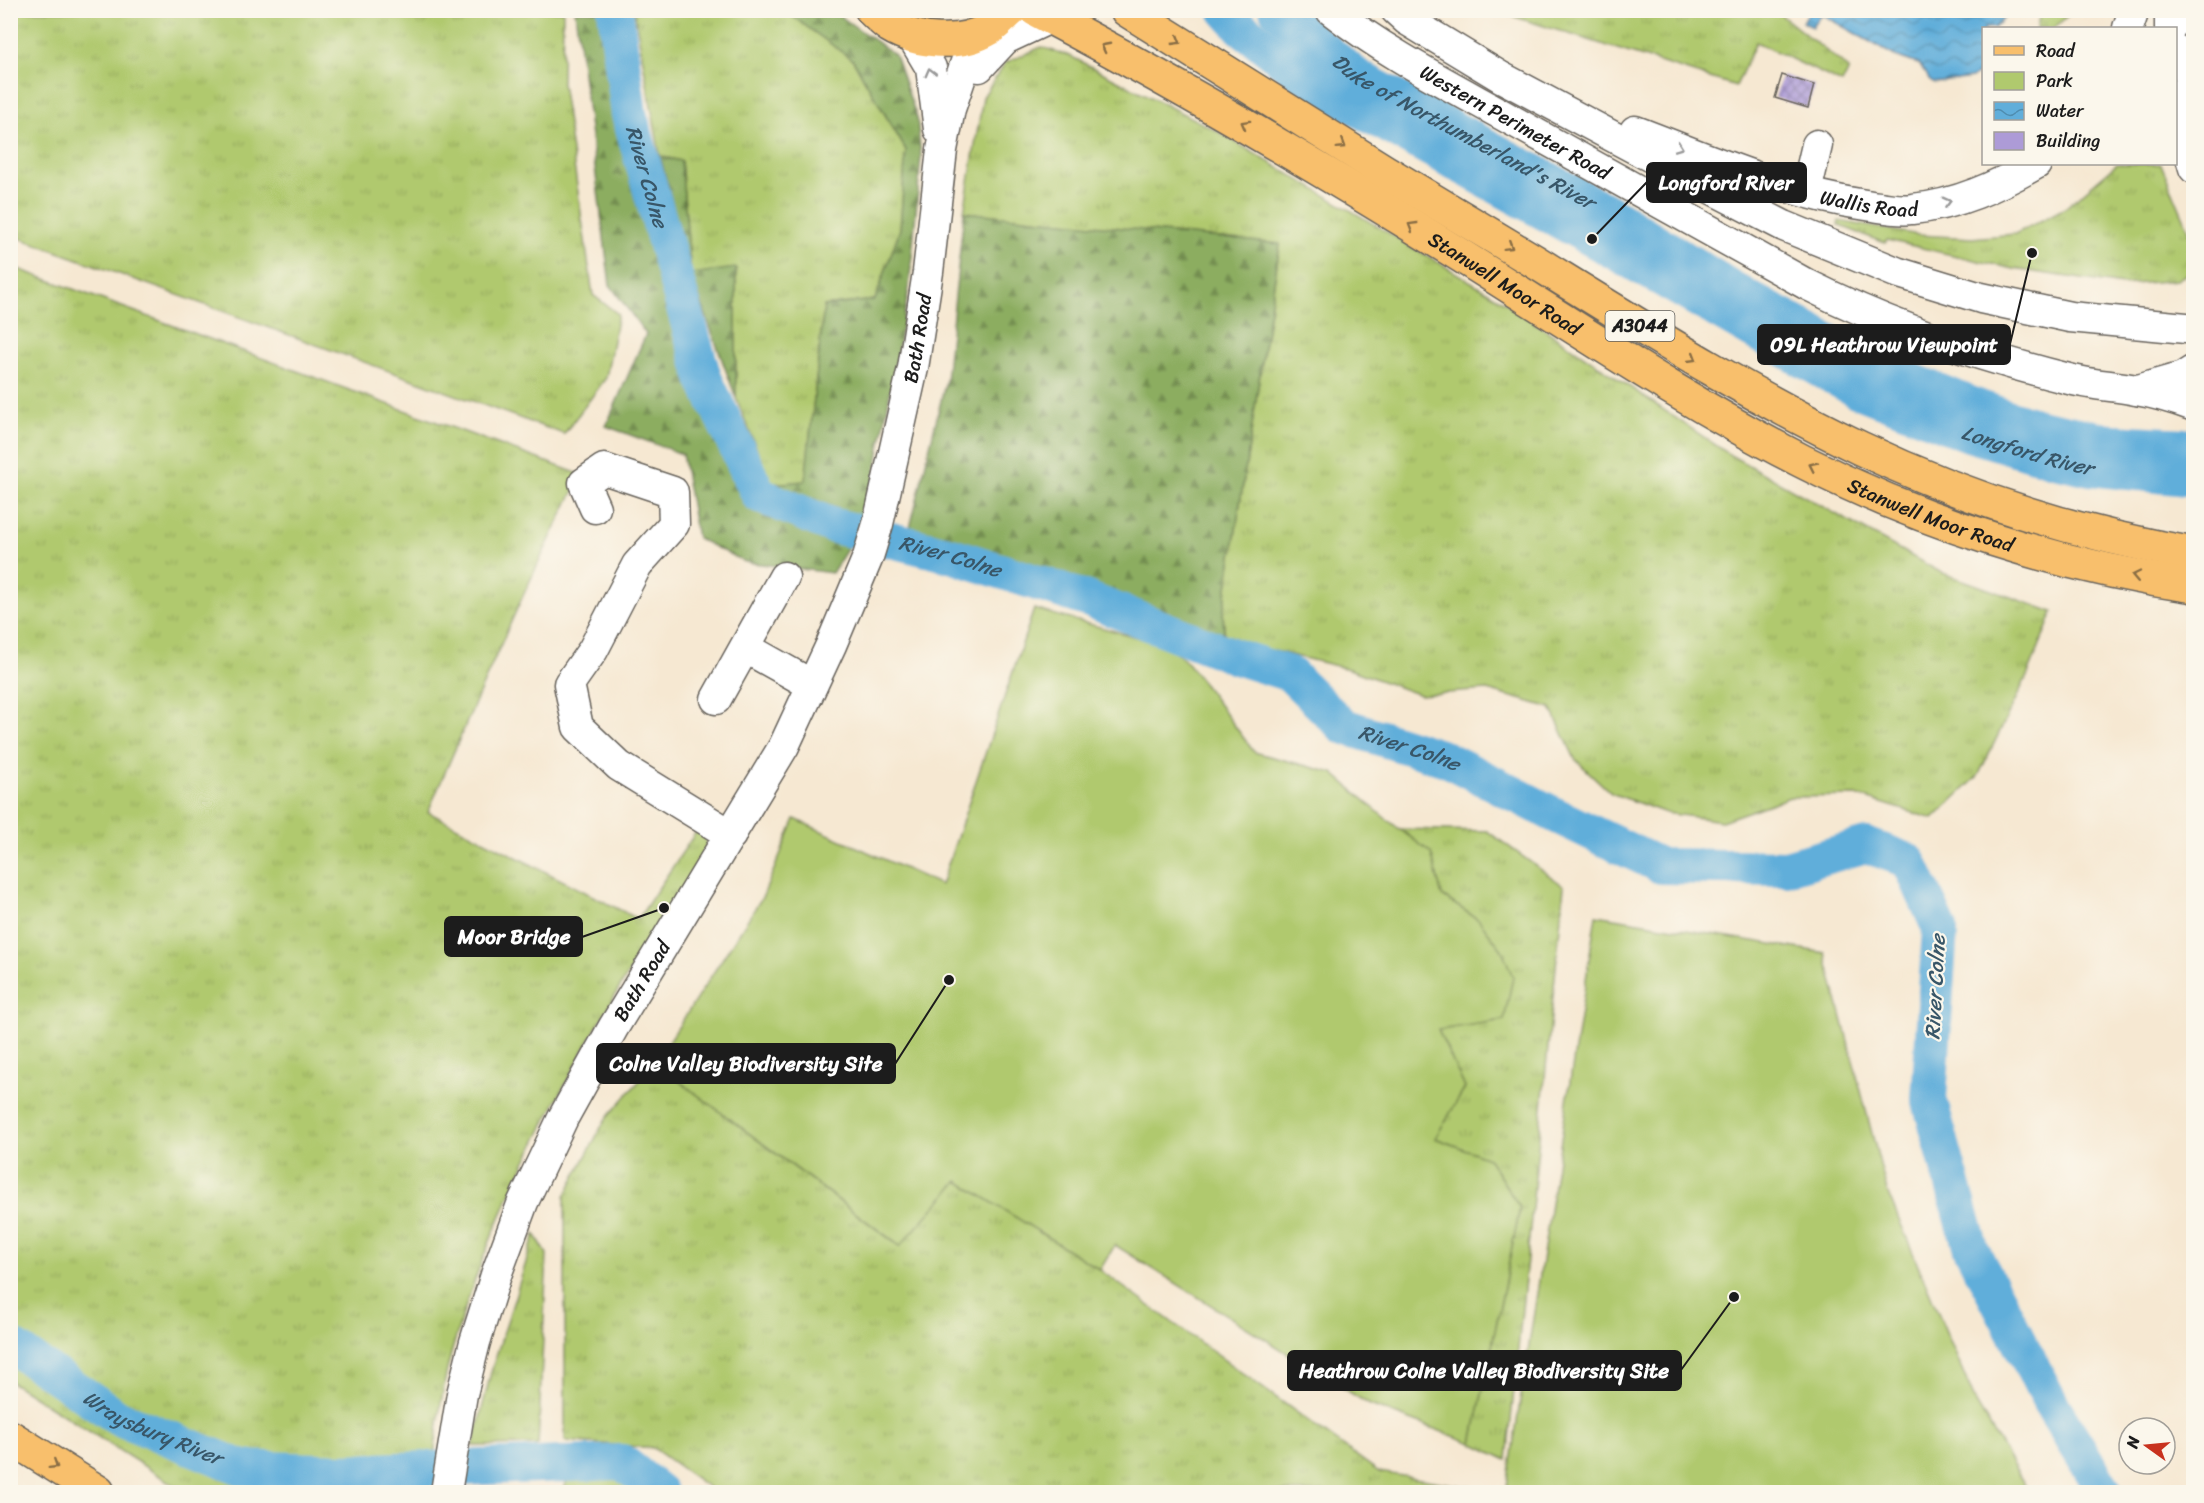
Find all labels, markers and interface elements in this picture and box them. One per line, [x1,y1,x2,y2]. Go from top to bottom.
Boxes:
legend [1982,27,2177,165]
one-way arrow [1171,33,1181,45]
text: Road [2036,35,2076,67]
one-way arrow [1101,43,1111,54]
water label: Duke of Northumberland's River [1323,44,1606,222]
street label: Western Perimeter Road [1413,55,1619,190]
text: Park [2036,65,2073,97]
one-way arrow [925,67,938,77]
text: Water [2036,95,2085,127]
one-way arrow [1241,120,1251,132]
water label: River Colne [614,121,680,234]
text: Building [2036,125,2100,157]
one-way arrow [1336,137,1346,149]
one-way arrow [1673,140,1683,153]
callout: Longford River [1647,163,1806,202]
text: Longford River [1659,164,1796,202]
street label: Wallis Road [1817,179,1921,227]
one-way arrow [1942,197,1952,210]
one-way arrow [1408,221,1418,233]
street label: Stanwell Moor Road [1421,222,1590,346]
one-way arrow [1503,238,1513,250]
street label: Bath Road [893,290,942,386]
road number: A3044 [1606,311,1674,341]
callout: 09L Heathrow Viewpoint [1758,325,2010,364]
text: 09L Heathrow Viewpoint [1770,326,1999,364]
one-way arrow [1687,350,1697,362]
water label: Longford River [1956,414,2101,488]
one-way arrow [1808,462,1819,474]
street label: Stanwell Moor Road [1842,468,2020,563]
water label: River Colne [895,524,1008,590]
one-way arrow [2131,570,2141,583]
water label: River Colne [1354,713,1469,783]
callout: Moor Bridge [445,917,582,956]
text: Moor Bridge [457,918,571,956]
water label: River Colne [1913,931,1957,1040]
street label: Bath Road [603,932,681,1028]
callout: Colne Valley Biodiversity Site [597,1044,895,1083]
text: Colne Valley Biodiversity Site [608,1045,883,1083]
callout: Heathrow Colne Valley Biodiversity Site [1288,1351,1681,1390]
text: Heathrow Colne Valley Biodiversity Site [1298,1352,1669,1390]
water label: Wraysbury River [75,1380,232,1478]
north arrow [2117,1416,2177,1476]
text: N [2117,1432,2149,1452]
one-way arrow [48,1457,59,1468]

